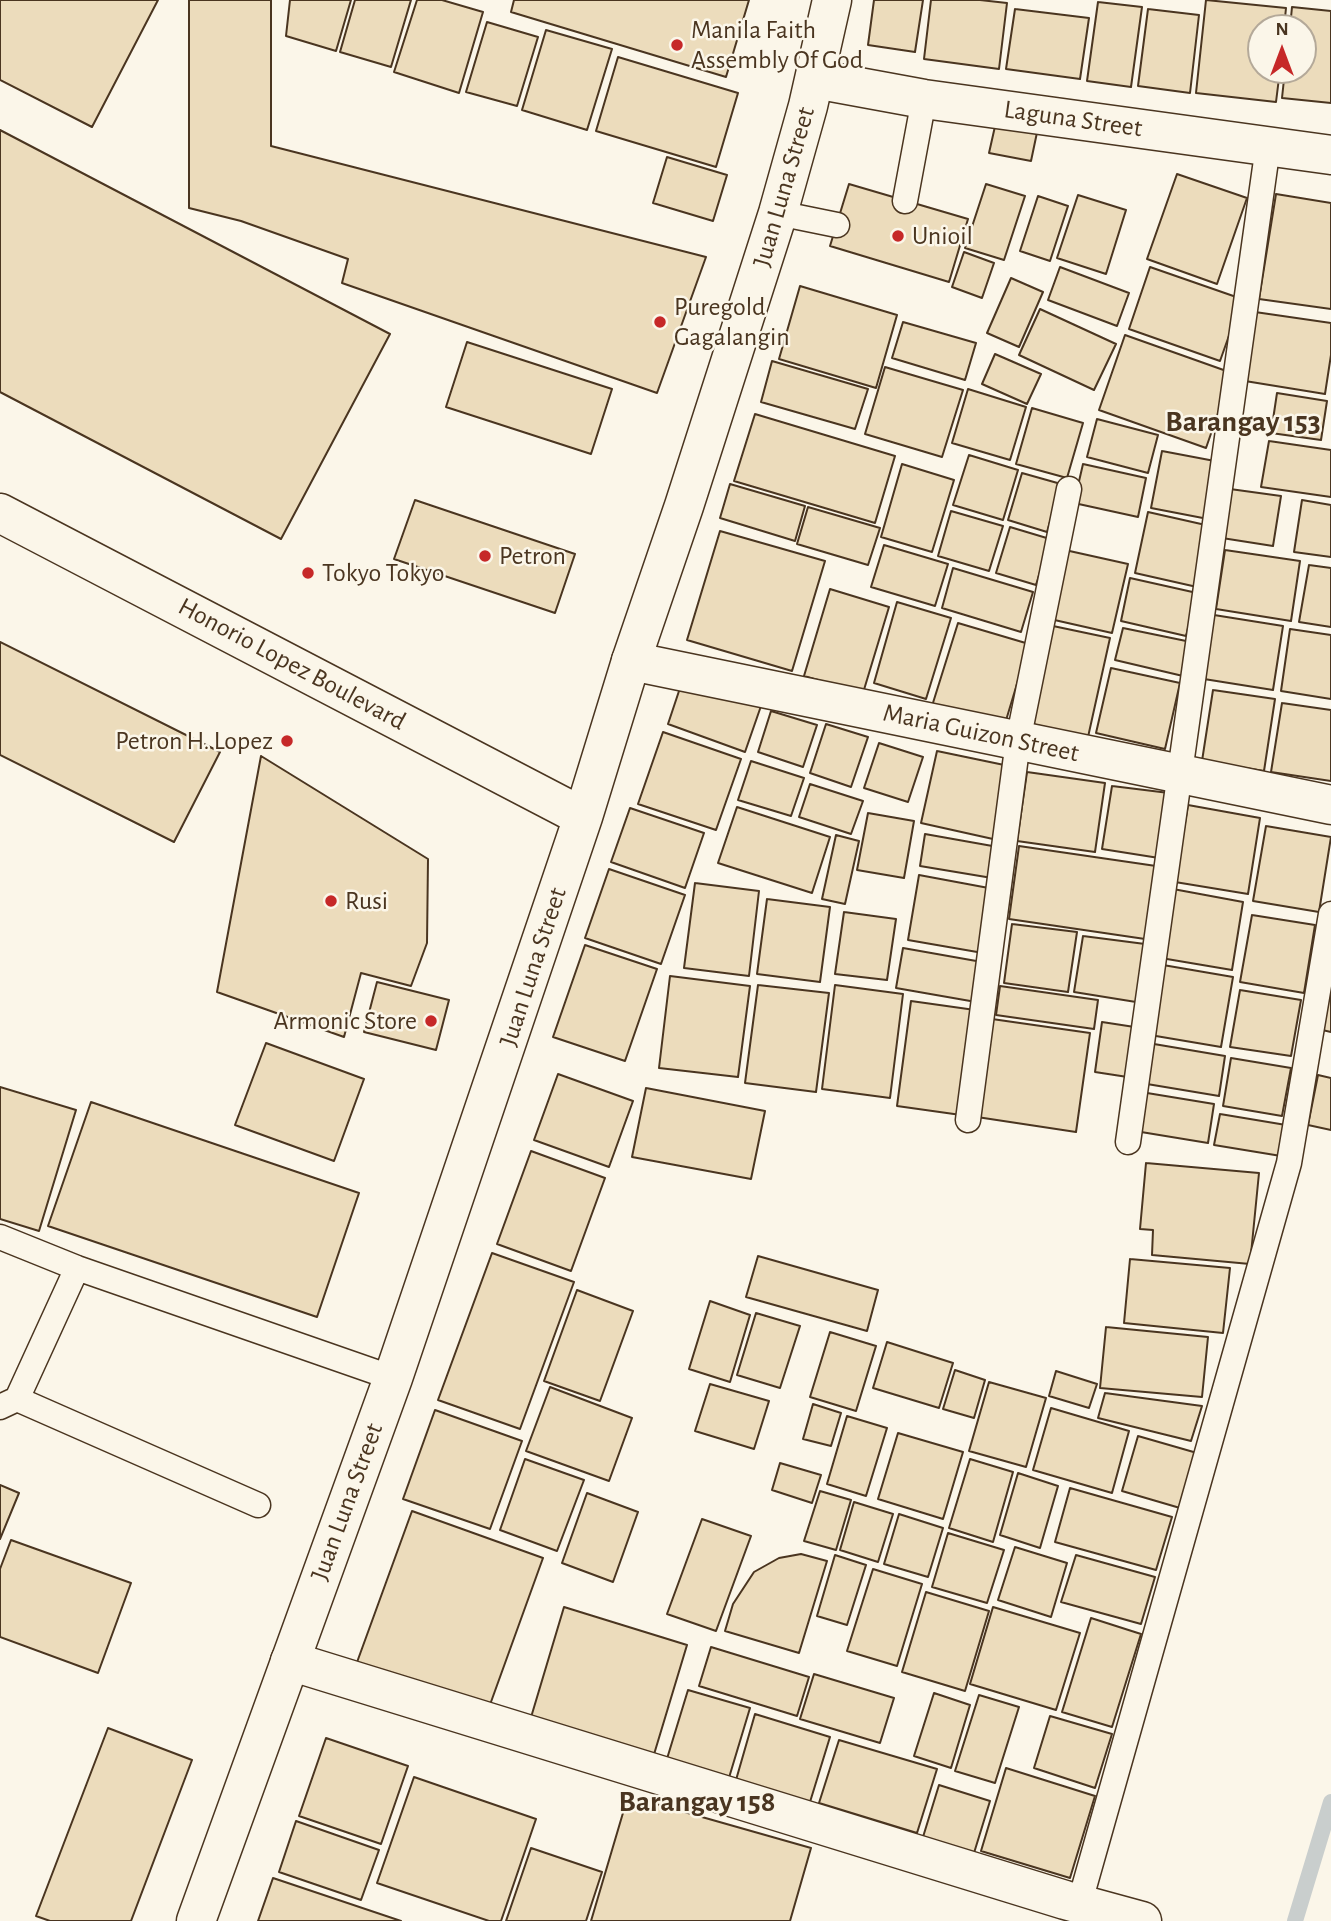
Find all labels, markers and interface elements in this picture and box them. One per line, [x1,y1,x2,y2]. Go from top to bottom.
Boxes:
place label: Manila Faith Assembly Of God [691,14,863,76]
north arrow [1247,14,1317,84]
text: N [1275,20,1289,39]
marker: Manila Faith Assembly Of God [669,37,685,53]
street label: Laguna Street [1002,94,1144,144]
street label: Juan Luna Street [746,103,822,271]
place label: Unioil [912,220,973,252]
marker: Unioil [890,228,906,244]
place label: Puregold Gagalangin [674,291,790,352]
marker: Puregold Gagalangin [652,314,668,330]
district label: Barangay 153 [1165,404,1321,440]
place label: Petron [499,540,566,572]
marker: Petron [477,548,493,564]
place label: Tokyo Tokyo [322,557,445,589]
marker: Tokyo Tokyo [300,565,316,581]
street label: Honorio Lopez Boulevard [173,591,411,737]
street label: Maria Guizon Street [880,697,1082,769]
place label: Petron H. Lopez [115,725,273,757]
marker: Petron H. Lopez [279,733,295,749]
street label: Juan Luna Street [493,884,573,1050]
place label: Rusi [345,885,388,917]
marker: Rusi [323,893,339,909]
place label: Armonic Store [273,1005,417,1037]
marker: Armonic Store [423,1013,439,1029]
street label: Juan Luna Street [304,1419,390,1585]
district label: Barangay 158 [618,1784,776,1820]

